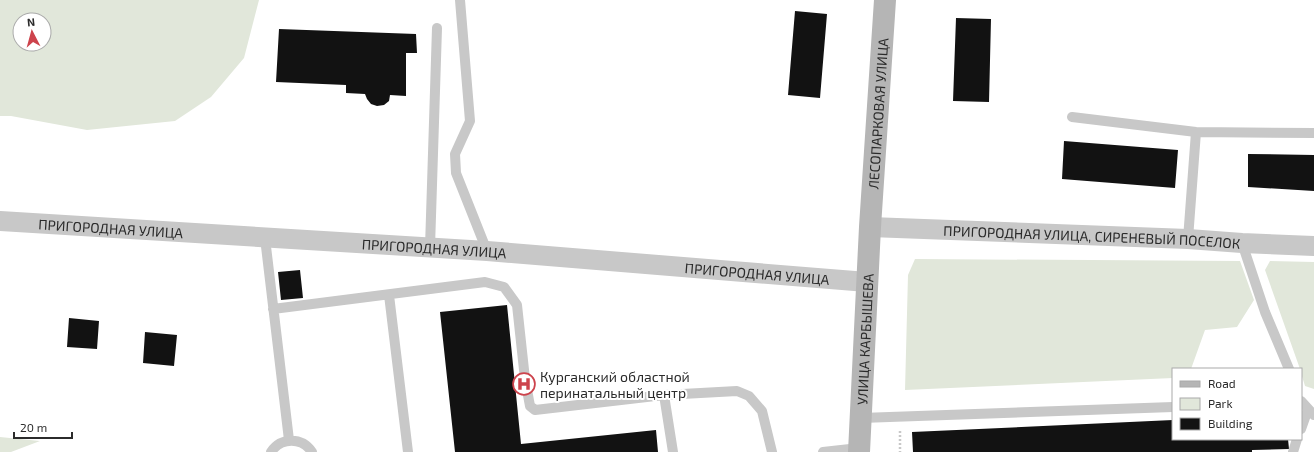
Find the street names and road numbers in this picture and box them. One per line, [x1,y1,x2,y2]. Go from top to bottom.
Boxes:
street label: ЛЕСОПАРКОВАЯ УЛИЦА [864,37,891,190]
street label: ПРИГОРОДНАЯ УЛИЦА [38,215,184,241]
street label: ПРИГОРОДНАЯ УЛИЦА, СИРЕНЕВЫЙ ПОСЕЛОК [943,221,1241,251]
street label: ПРИГОРОДНАЯ УЛИЦА [361,235,508,261]
street label: ПРИГОРОДНАЯ УЛИЦА [684,259,830,287]
street label: УЛИЦА КАРБЫШЕВА [853,273,876,405]

